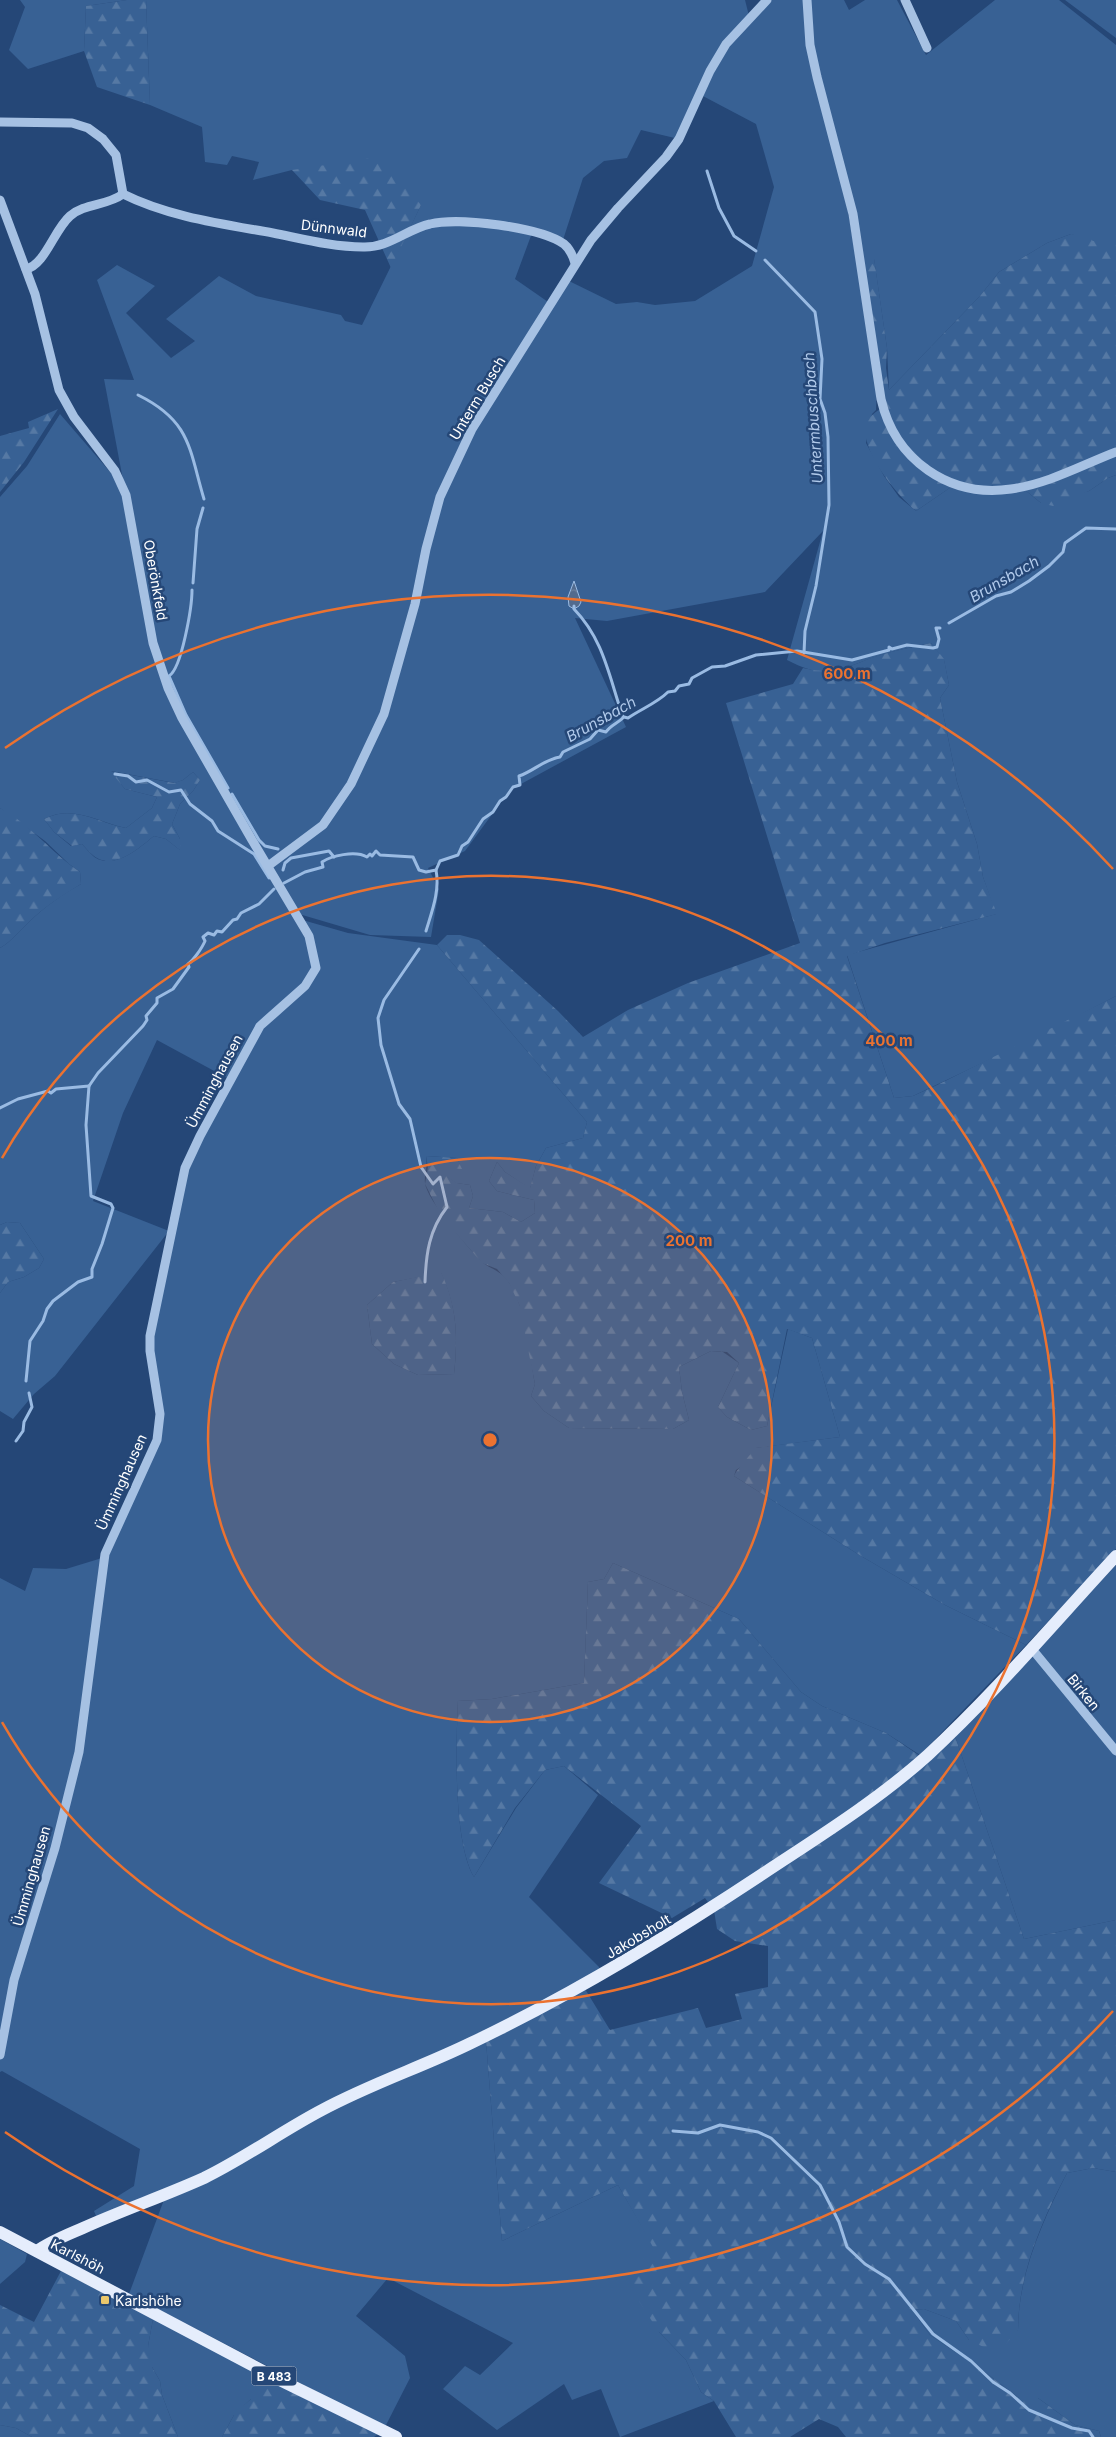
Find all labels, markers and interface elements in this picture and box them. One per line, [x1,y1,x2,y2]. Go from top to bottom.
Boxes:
street label: Dünnwald [300,216,368,240]
water label: Untermbuschbach [799,352,827,484]
street label: Unterm Busch [445,353,509,443]
street label: Oberönkfeld [141,538,171,622]
water label: Brunsbach [966,551,1042,606]
text: 600 m [823,664,871,683]
water label: Brunsbach [563,692,639,746]
street label: Ümminghausen [182,1031,246,1131]
text: 400 m [865,1031,913,1050]
text: 200 m [666,1231,712,1250]
street label: Ümminghausen [92,1431,150,1533]
centre of rings [481,1431,499,1449]
street label: Birken [1064,1670,1104,1714]
street label: Ümminghausen [9,1824,53,1928]
street label: Jakobsholt [603,1910,674,1962]
street label: Karlshöh [48,2235,108,2277]
place label: Karlshöhe [115,2292,182,2309]
marker: Karlshöhe [99,2294,111,2306]
road number: B 483 [252,2366,296,2386]

